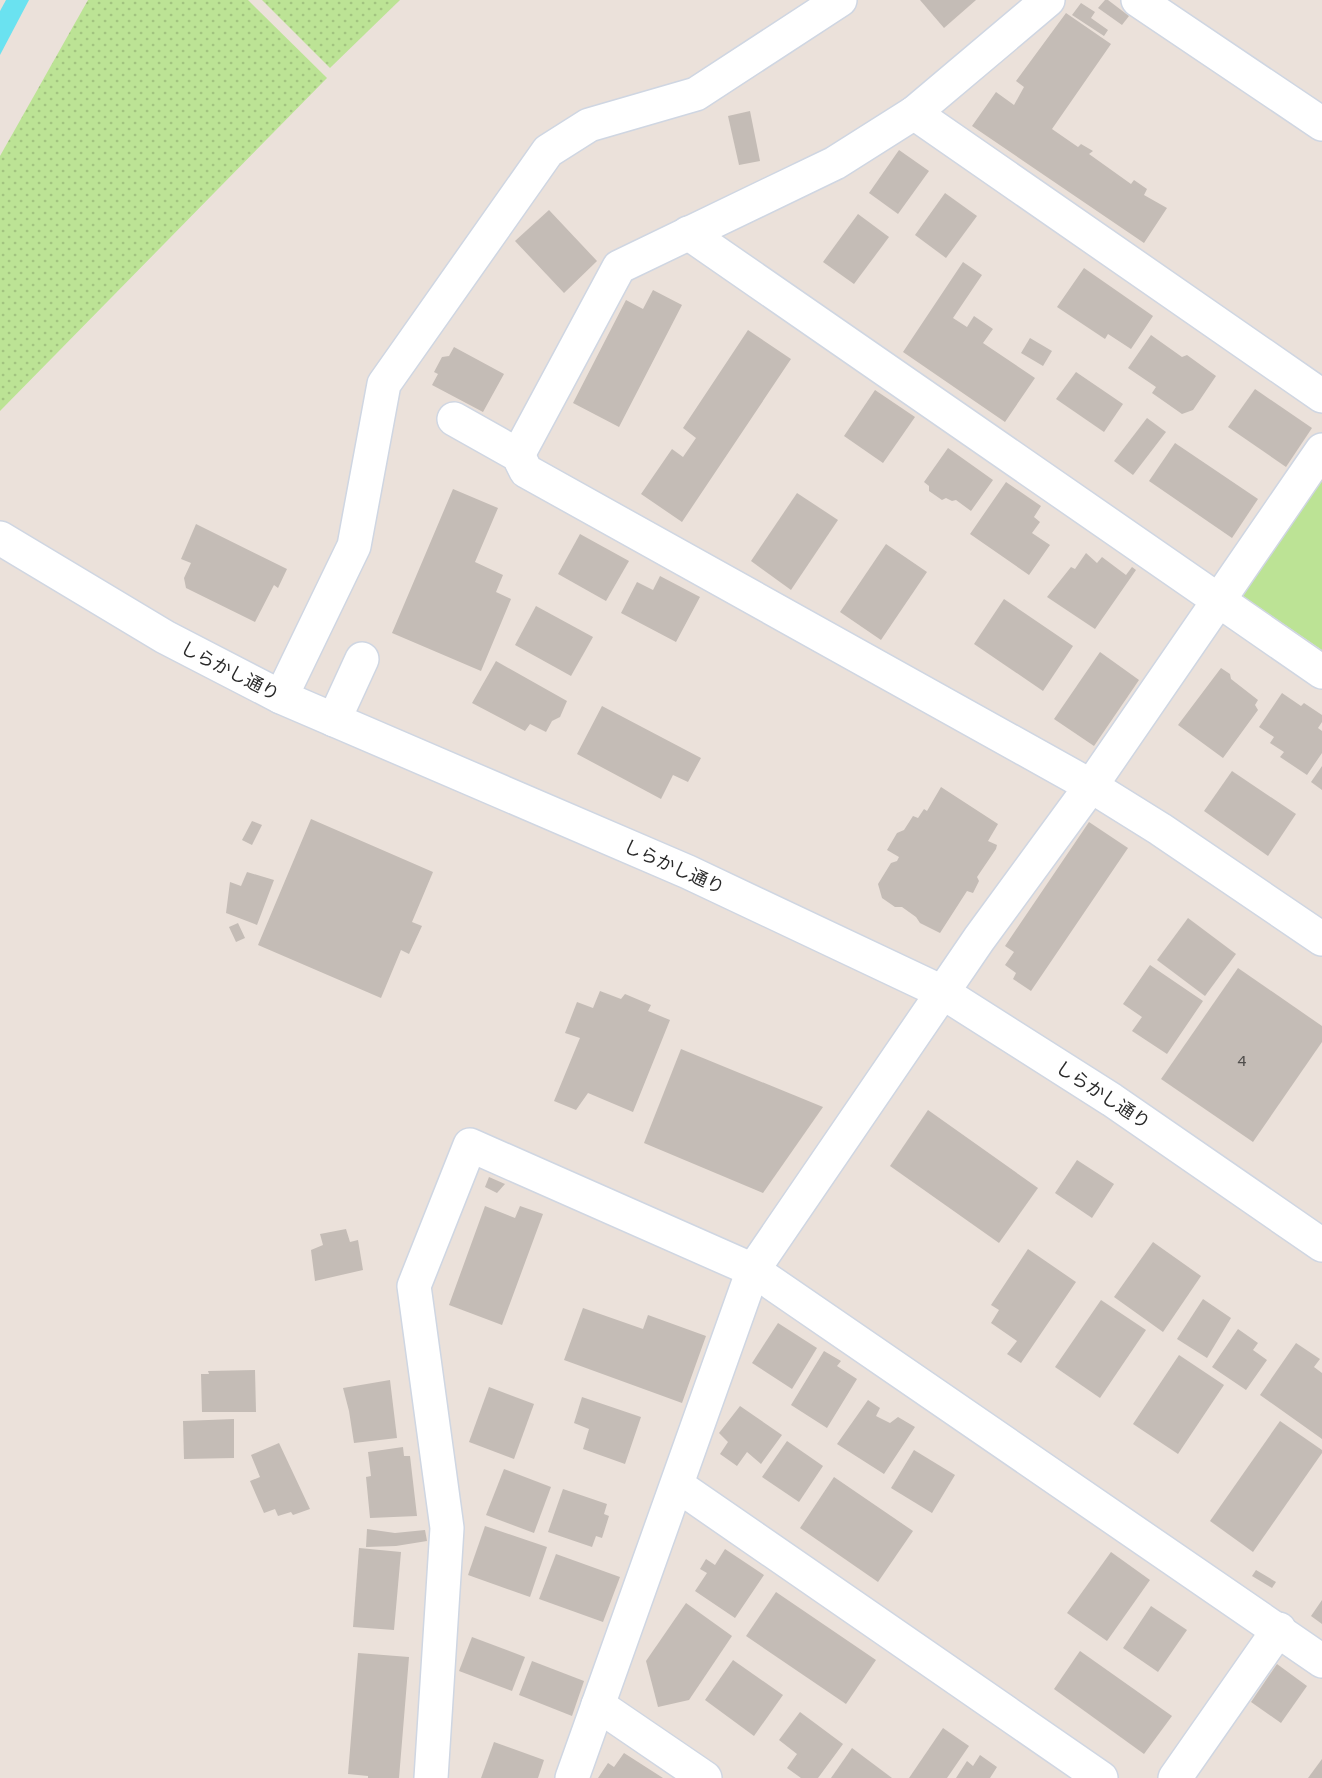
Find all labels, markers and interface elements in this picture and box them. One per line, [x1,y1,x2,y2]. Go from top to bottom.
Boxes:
street label: しらかし通り [177,636,284,704]
street label: しらかし通り [621,834,728,898]
house number: 4 [1237,1051,1247,1069]
street label: しらかし通り [1052,1056,1155,1133]

